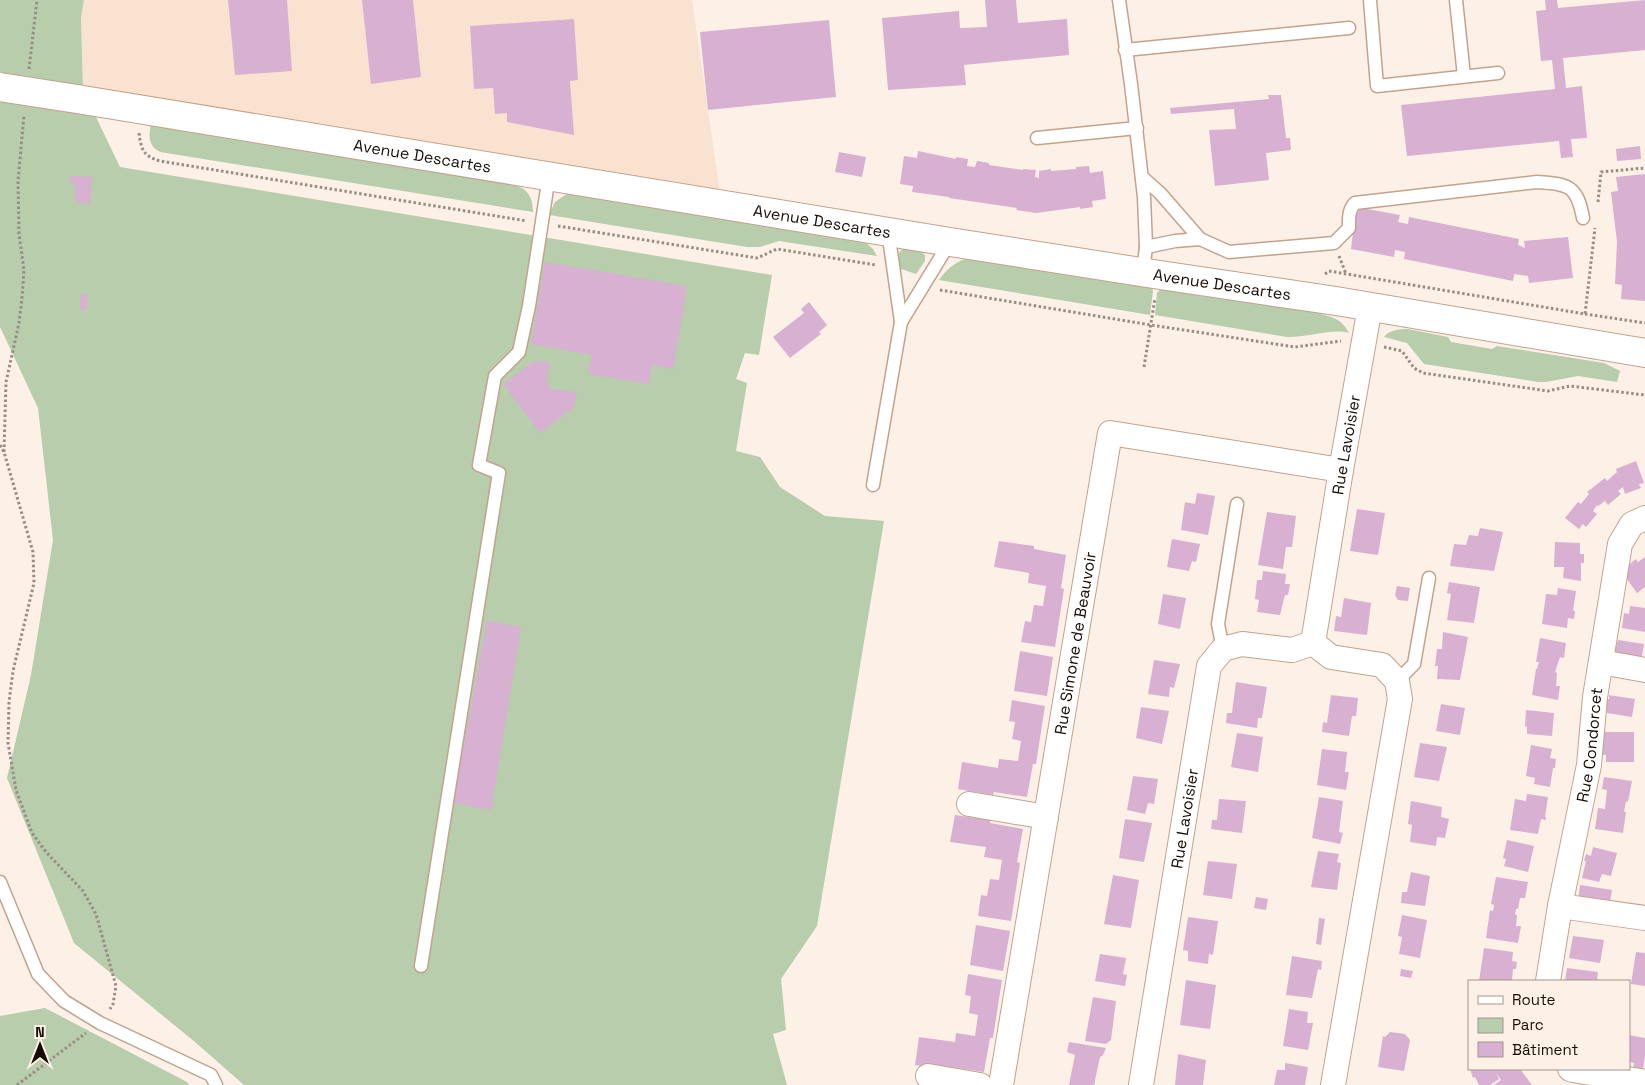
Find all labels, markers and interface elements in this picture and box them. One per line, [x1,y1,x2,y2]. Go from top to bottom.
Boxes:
street label: Avenue Descartes [352,134,493,177]
street label: Avenue Descartes [752,199,892,243]
street label: Avenue Descartes [1152,264,1292,305]
street label: Rue Lavoisier [1327,393,1365,496]
street label: Rue Simone de Beauvoir [1049,550,1101,736]
street label: Rue Condorcet [1571,686,1607,804]
street label: Rue Lavoisier [1166,767,1203,870]
legend [1468,980,1630,1070]
text: Route [1512,990,1556,1009]
text: Parc [1512,1015,1544,1034]
north arrow [15,1020,65,1070]
text: N [35,1023,45,1041]
text: Bâtiment [1512,1040,1578,1059]

